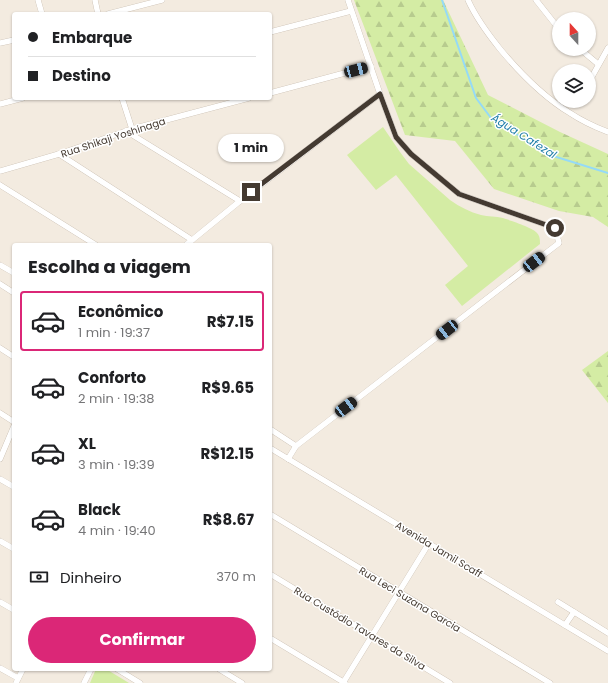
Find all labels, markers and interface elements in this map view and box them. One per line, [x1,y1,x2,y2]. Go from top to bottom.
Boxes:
north arrow [552,12,596,56]
map controls [552,12,596,108]
text: Embarque [52,27,132,48]
car [343,61,369,79]
button: layers [552,64,596,108]
text: Destino [52,65,111,86]
water label: Água Cafezal [487,109,560,163]
street label: Rua Shikaji Yoshinaga [59,113,167,161]
callout: 1 min [218,134,284,162]
text: 1 min [234,138,268,157]
route end [242,183,260,201]
route start [546,219,564,237]
car [521,250,547,274]
text: Escolha a viagem [28,254,191,279]
text: Econômico [78,301,163,322]
icon: car [30,303,66,339]
text: R$7.15 [207,311,254,332]
car [434,318,460,342]
text: 1 min · 19:37 [78,323,150,342]
text: Conforto [78,367,146,388]
icon: car [30,369,66,405]
text: R$9.65 [202,377,254,398]
text: 2 min · 19:38 [78,389,155,408]
car [333,395,359,419]
text: XL [78,433,96,454]
icon: car [30,435,66,471]
text: R$12.15 [201,443,254,464]
text: 3 min · 19:39 [78,455,155,474]
text: Black [78,499,121,520]
icon: car [30,501,66,537]
text: R$8.67 [203,509,254,530]
street label: Avenida Jamil Scaff [393,518,485,581]
text: 4 min · 19:40 [78,521,156,540]
street label: Rua Leci Suzana Garcia [356,563,464,636]
icon: cash [28,566,50,588]
text: Dinheiro [60,567,122,588]
text: 370 m [216,567,256,586]
street label: Rua Custódio Tavares da Silva [291,583,428,674]
button: Confirmar [28,617,256,663]

